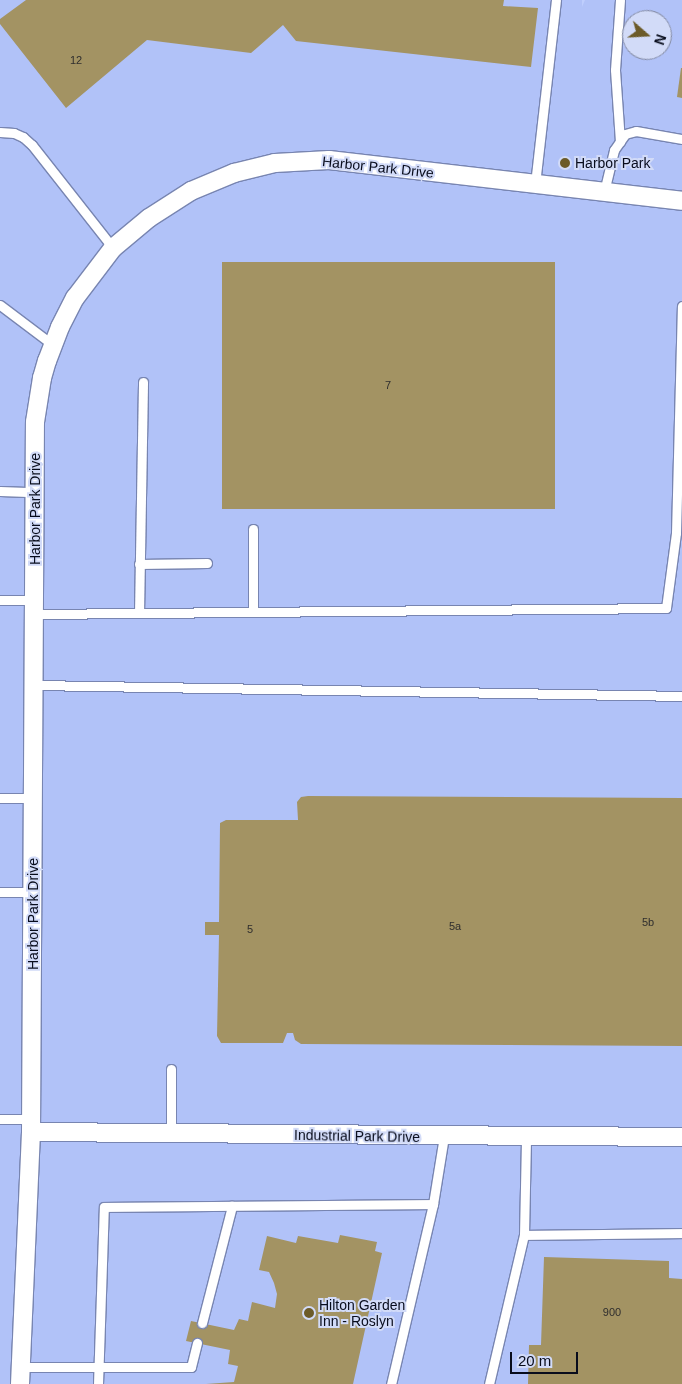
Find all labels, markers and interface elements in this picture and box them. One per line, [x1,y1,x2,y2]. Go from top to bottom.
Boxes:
north arrow [622,10,672,60]
text: N [651,32,669,47]
house number: 12 [70,53,82,67]
street label: Harbor Park Drive [321,153,435,181]
place label: Harbor Park [575,155,650,171]
marker: Harbor Park [559,157,571,169]
house number: 7 [385,378,391,392]
street label: Harbor Park Drive [27,453,43,565]
street label: Harbor Park Drive [25,858,41,970]
house number: 5b [642,915,654,929]
house number: 5a [449,919,461,933]
house number: 5 [247,922,253,936]
street label: Industrial Park Drive [294,1127,420,1145]
place label: Hilton Garden Inn - Roslyn [319,1297,405,1330]
house number: 900 [603,1305,621,1319]
marker: Hilton Garden Inn - Roslyn [303,1307,315,1319]
scale bar [512,1342,580,1374]
text: 20 m [518,1352,551,1369]

